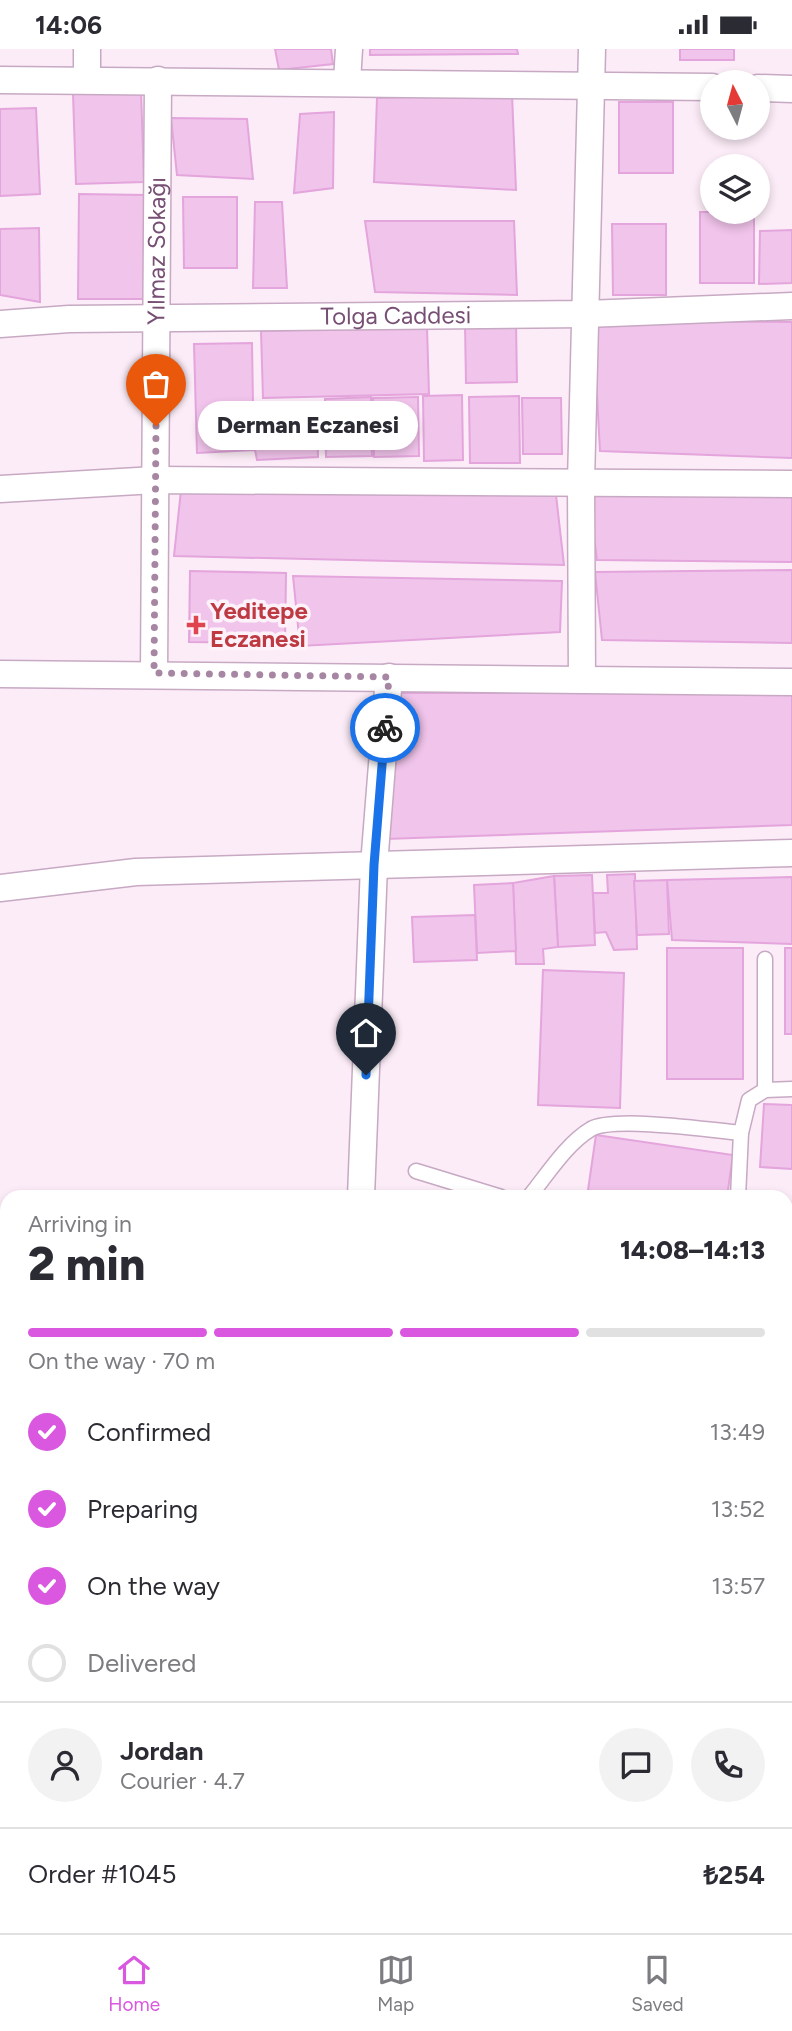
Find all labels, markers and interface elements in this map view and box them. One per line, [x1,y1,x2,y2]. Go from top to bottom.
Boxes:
text: 14:06 [35,9,102,41]
north arrow [700,70,770,140]
map controls [700,70,770,224]
button: layers [700,154,770,224]
street label: Yılmaz Sokağı [141,177,171,325]
street label: Tolga Caddesi [320,300,471,331]
pin [126,354,186,426]
icon: bag [137,365,175,403]
callout: Derman Eczanesi [198,401,418,451]
text: Derman Eczanesi [217,411,399,439]
place label: Yeditepe Eczanesi [210,596,308,653]
marker: Yeditepe Eczanesi [188,617,204,633]
courier [350,693,420,763]
icon: bike [366,709,404,747]
pin [336,1003,396,1075]
icon: home [347,1014,385,1052]
text: Arriving in [28,1210,132,1238]
text: 14:08–14:13 [620,1234,765,1266]
text: 2 min [28,1236,145,1292]
text: On the way · 70 m [28,1347,215,1375]
icon: check [28,1413,66,1451]
text: Confirmed [87,1416,211,1448]
text: 13:49 [710,1418,765,1446]
icon: check [28,1490,66,1528]
text: Preparing [87,1493,198,1525]
text: 13:52 [711,1495,765,1523]
icon: check [28,1567,66,1605]
text: On the way [87,1570,220,1602]
text: 13:57 [712,1572,765,1600]
text: Delivered [87,1647,196,1679]
button: person [28,1728,102,1802]
button: chat [599,1728,673,1802]
button: phone [691,1728,765,1802]
text: Jordan [120,1735,203,1767]
text: Courier · 4.7 [120,1767,245,1795]
text: Order #1045 [28,1858,176,1890]
text: ₺254 [704,1859,765,1891]
tab: Home [108,1951,160,2016]
tab: Map [377,1951,415,2016]
tab: Saved [631,1951,684,2016]

